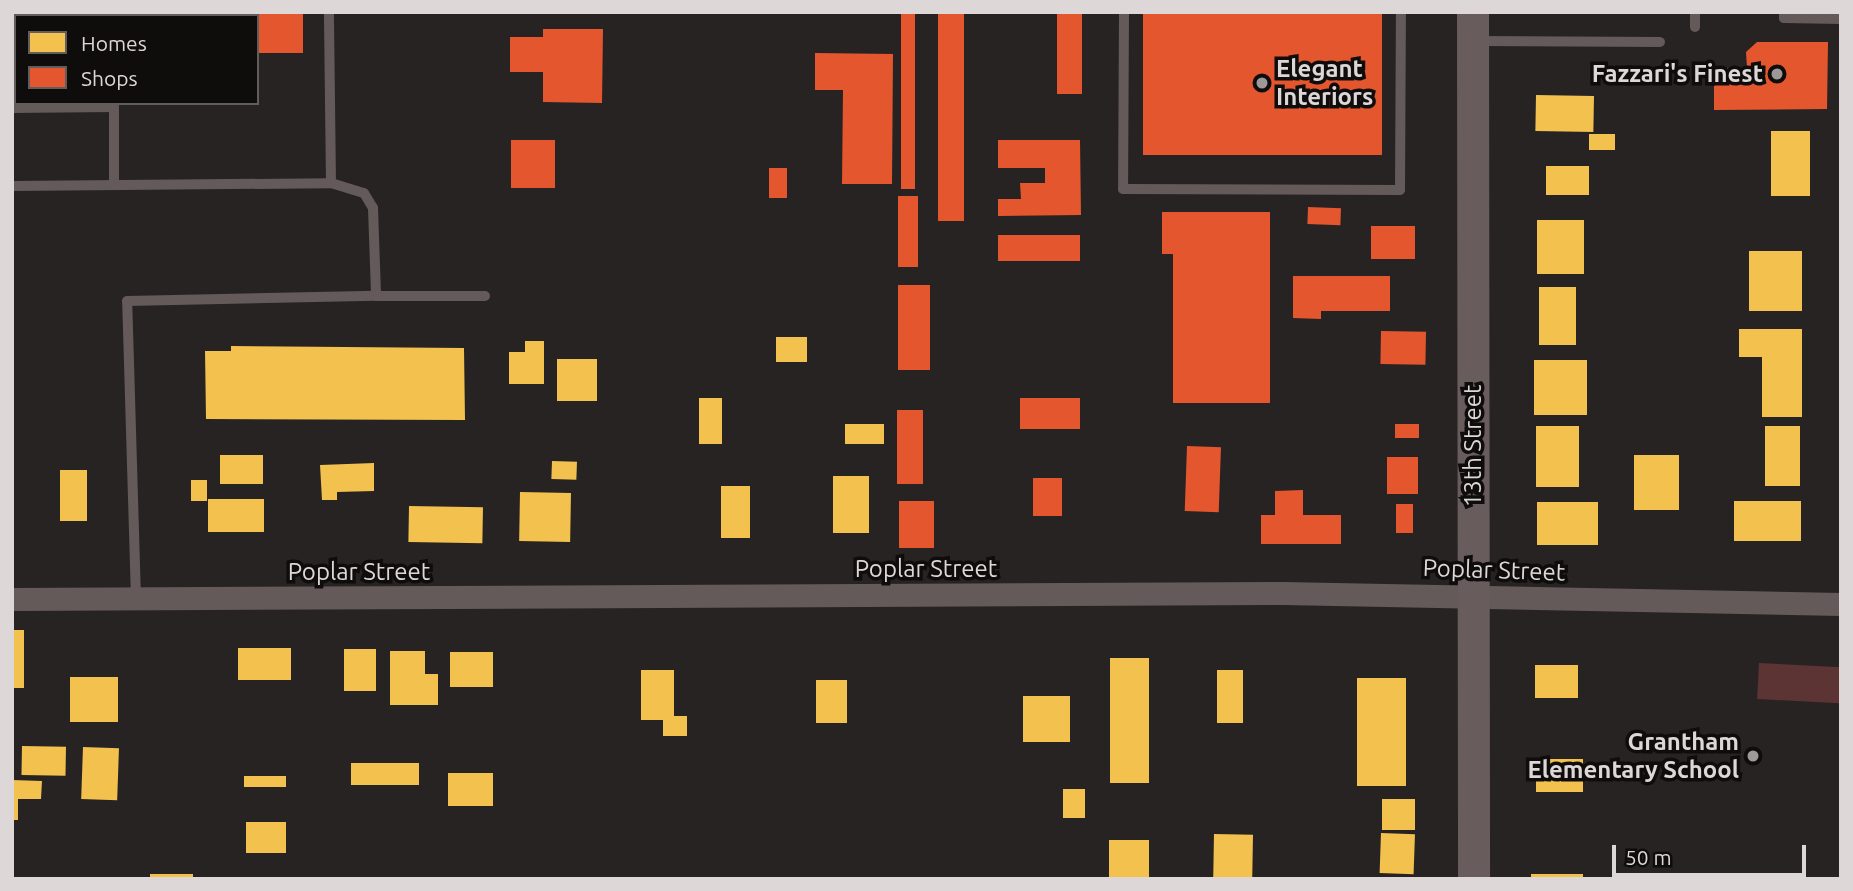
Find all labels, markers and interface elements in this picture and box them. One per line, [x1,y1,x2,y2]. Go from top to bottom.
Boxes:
legend [14,14,259,105]
text: Homes [81,31,147,55]
place label: Elegant Interiors [1276,55,1373,111]
place label: Fazzari's Finest [1592,60,1763,88]
text: Shops [81,66,138,90]
marker: Fazzari's Finest [1769,66,1785,82]
marker: Elegant Interiors [1254,75,1270,91]
street label: 13th Street [1459,385,1487,507]
street label: Poplar Street [1422,553,1566,587]
street label: Poplar Street [855,555,997,583]
street label: Poplar Street [288,558,430,586]
place label: Grantham Elementary School [1527,728,1739,784]
marker: Grantham Elementary School [1745,748,1761,764]
scale bar [1615,832,1809,876]
text: 50 m [1625,845,1672,869]

